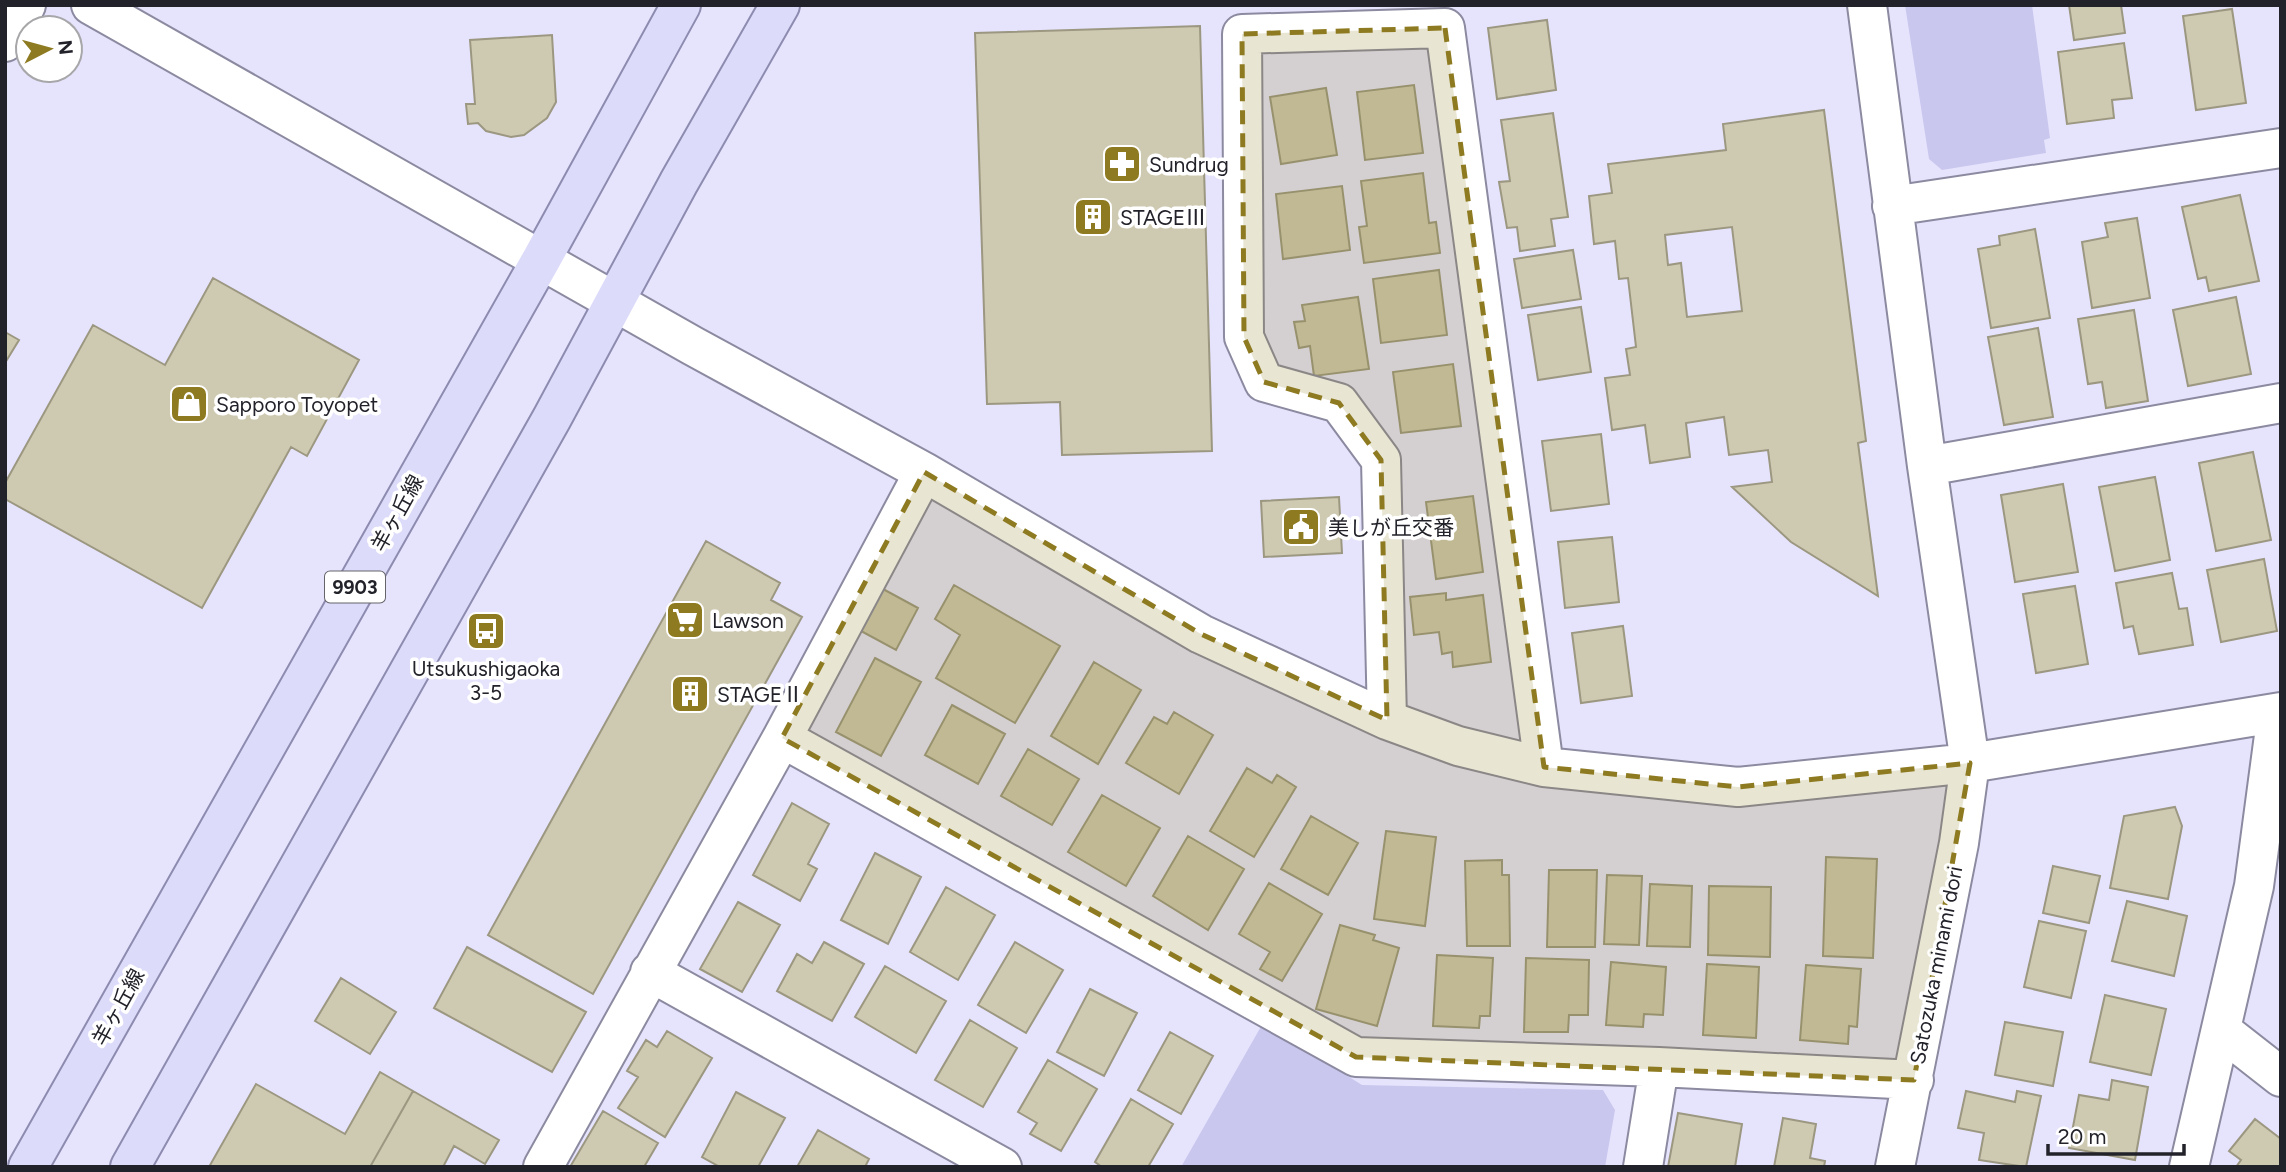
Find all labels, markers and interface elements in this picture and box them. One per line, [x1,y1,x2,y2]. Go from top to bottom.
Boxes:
north arrow [14,14,84,84]
text: N [53,39,78,56]
pharmacy icon: Sundrug [1101,143,1143,185]
place label: Sundrug [1149,152,1229,177]
building icon: STAGEⅢ [1072,196,1114,238]
place label: STAGEⅢ [1120,205,1206,230]
shop icon: Sapporo Toyopet [168,383,210,425]
place label: Sapporo Toyopet [216,392,378,417]
street label: 羊ヶ丘線 [366,470,428,556]
public building icon: 美しが丘交番 [1280,506,1322,548]
place label: 美しが丘交番 [1328,515,1454,540]
road number: 9903 [325,572,385,602]
supermarket icon: Lawson [664,599,706,641]
place label: Lawson [712,608,784,633]
bus stop icon: Utsukushigaoka 3-5 [465,610,507,652]
place label: Utsukushigaoka 3-5 [412,656,560,705]
building icon: STAGEⅡ [669,673,711,715]
place label: STAGEⅡ [717,682,803,707]
street label: Satozuka minami dori [1905,864,1967,1066]
street label: 羊ヶ丘線 [87,964,149,1050]
scale bar [2048,1112,2184,1156]
text: 20 m [2058,1124,2106,1149]

